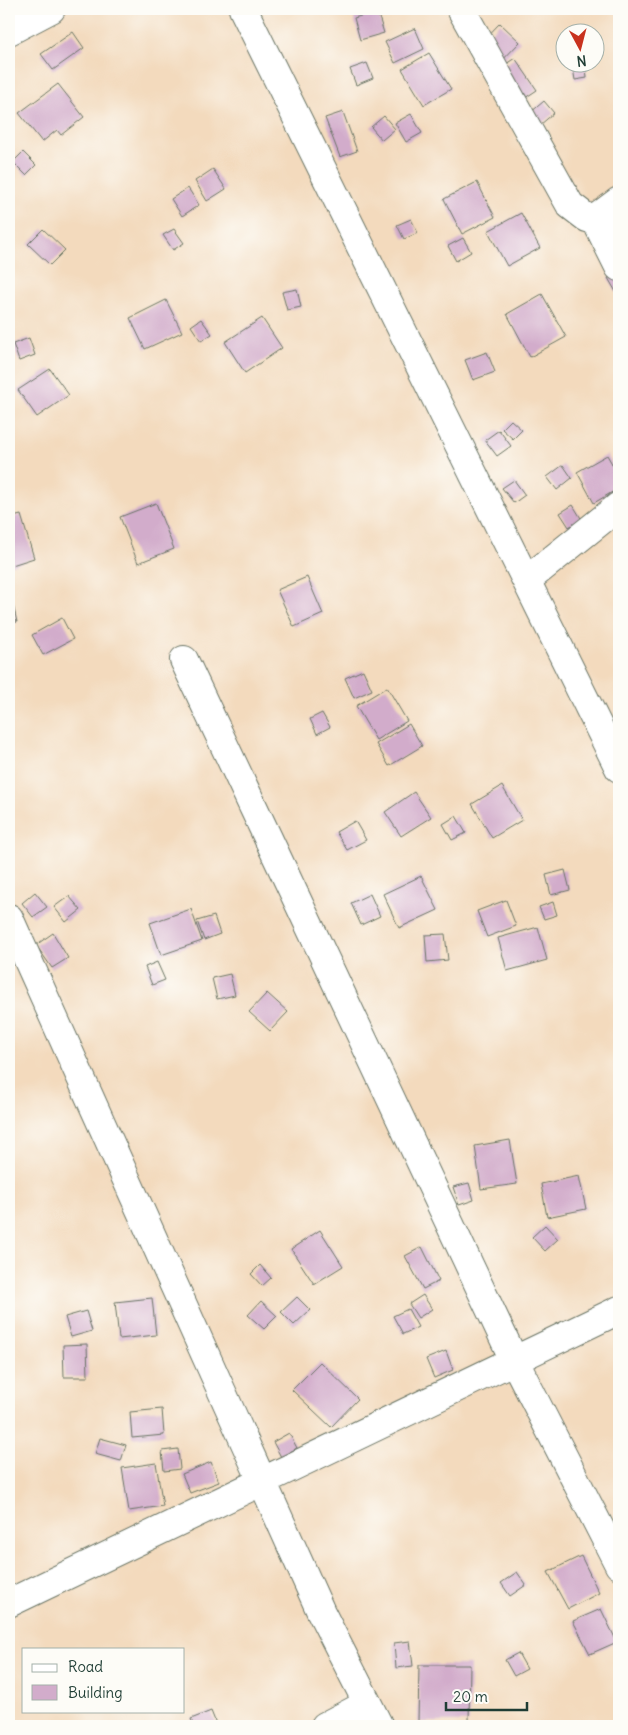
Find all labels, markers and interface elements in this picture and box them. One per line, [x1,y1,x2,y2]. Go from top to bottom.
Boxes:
north arrow [556,22,606,72]
text: N [576,51,587,70]
legend [22,1648,185,1712]
text: Road [68,1657,103,1676]
scale bar [446,1680,527,1712]
text: Building [68,1683,123,1702]
text: 20 m [453,1687,488,1706]

